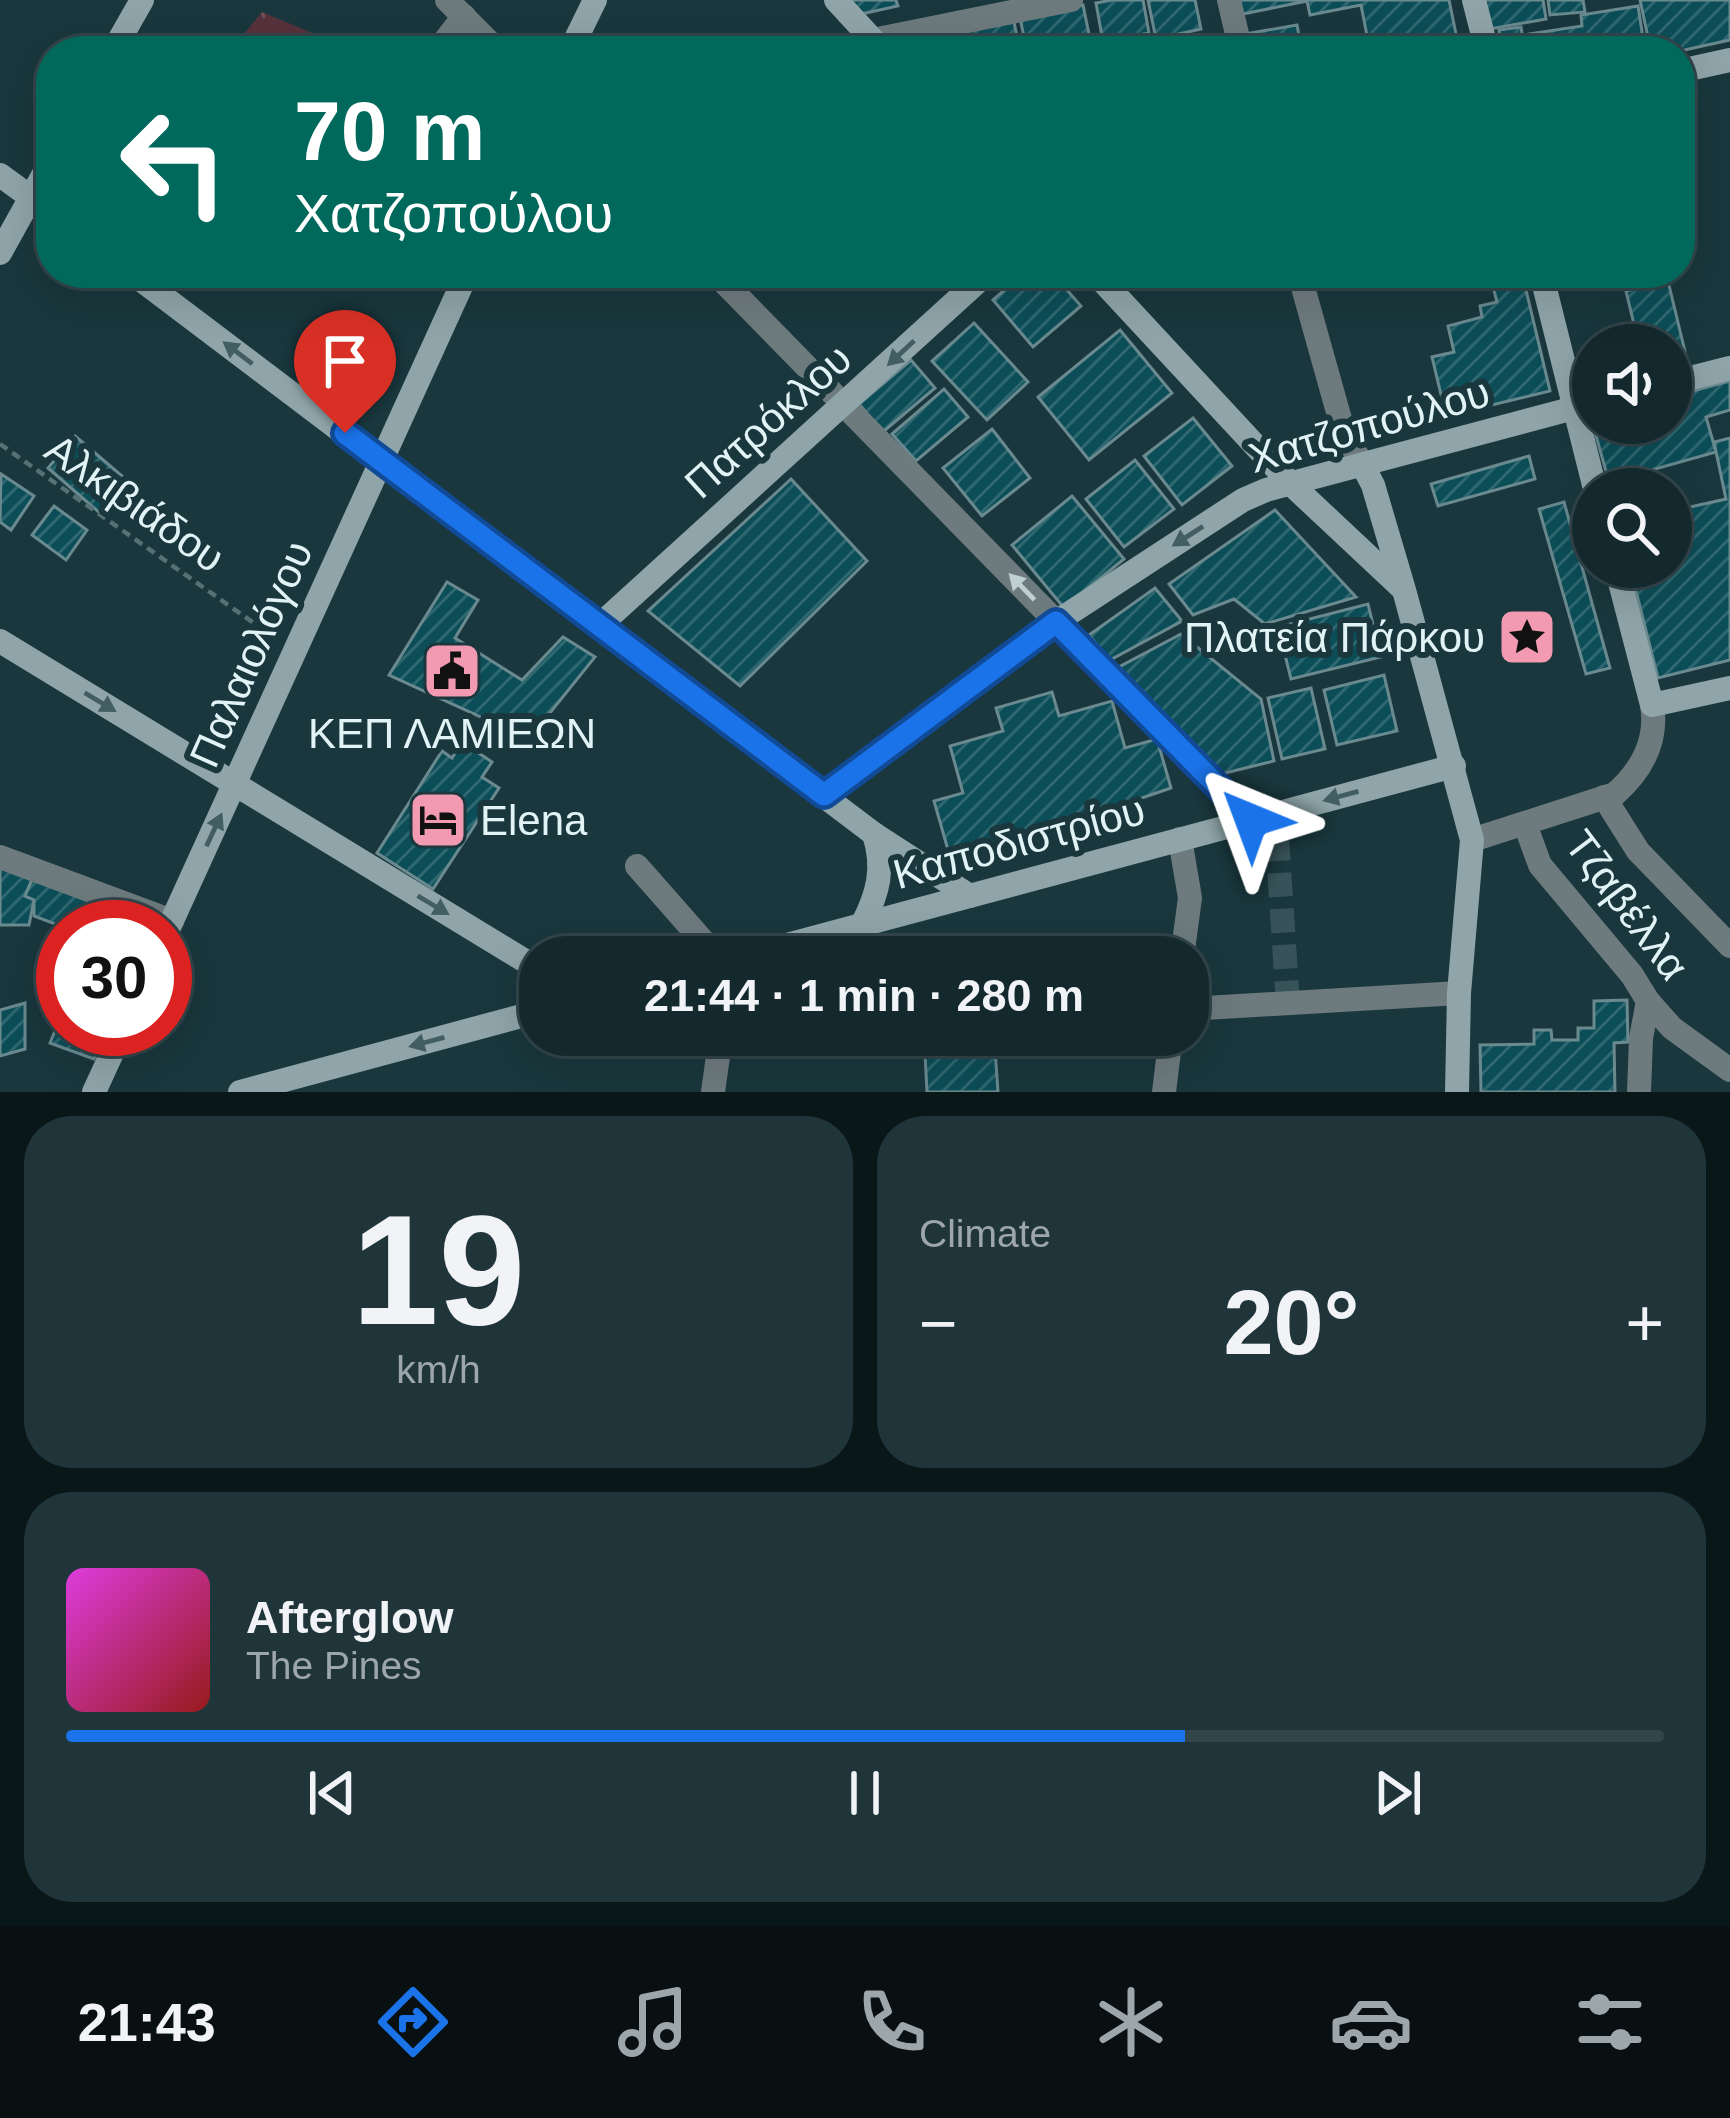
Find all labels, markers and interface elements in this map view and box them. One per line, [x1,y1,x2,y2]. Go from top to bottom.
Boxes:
icon: left [96,84,252,240]
text: 70 m [294,84,485,178]
text: Χατζοπούλου [294,183,613,243]
pin [294,310,396,433]
map controls [1572,324,1692,588]
button: sound [1572,324,1692,444]
icon: arrive [312,328,378,394]
street label: Πατρόκλου [676,335,860,507]
one-way arrow [886,338,915,366]
one-way arrow [222,341,254,365]
street label: Χατζοπούλου [1243,368,1495,482]
street label: Αλκιβιάδου [37,424,233,582]
button: search [1572,468,1692,588]
one-way arrow [1171,525,1204,547]
street label: Παλαιολόγου [180,534,322,774]
one-way arrow [1009,573,1037,602]
place icon: Πλατεία Πάρκου [1496,606,1558,668]
place label: Πλατεία Πάρκου [1184,614,1485,661]
public building icon: ΚΕΠ ΛΑΜΙΕΩΝ [421,640,483,702]
one-way arrow [83,691,117,712]
place label: ΚΕΠ ΛΑΜΙΕΩΝ [308,710,596,757]
position arrow [1188,757,1314,883]
street label: Καποδιστρίου [888,786,1150,898]
one-way arrow [1322,788,1359,807]
hotel icon: Elena [407,789,469,851]
place label: Elena [480,797,588,844]
one-way arrow [204,812,224,847]
street label: Τζαβέλλα [1556,821,1698,989]
one-way arrow [416,894,450,915]
speed limit sign: 30 [36,900,192,1056]
text: 21:44 · 1 min · 280 m [644,970,1084,1021]
one-way arrow [408,1033,445,1052]
text: 19 [352,1183,525,1357]
text: Climate [919,1212,1051,1255]
text: 20° [1223,1273,1360,1373]
text: − [919,1286,958,1360]
text: + [1625,1286,1664,1360]
text: km/h [396,1348,481,1391]
text: Afterglow [246,1592,454,1643]
text: The Pines [246,1644,422,1687]
icon: previous [299,1760,365,1826]
icon: pause [832,1760,898,1826]
icon: next [1365,1760,1431,1826]
icon: directions [371,1980,455,2064]
icon: music [611,1980,695,2064]
icon: phone [850,1980,934,2064]
icon: climate [1089,1980,1173,2064]
icon: car [1329,1980,1413,2064]
icon: filters [1568,1980,1652,2064]
text: 21:43 [78,1992,216,2052]

